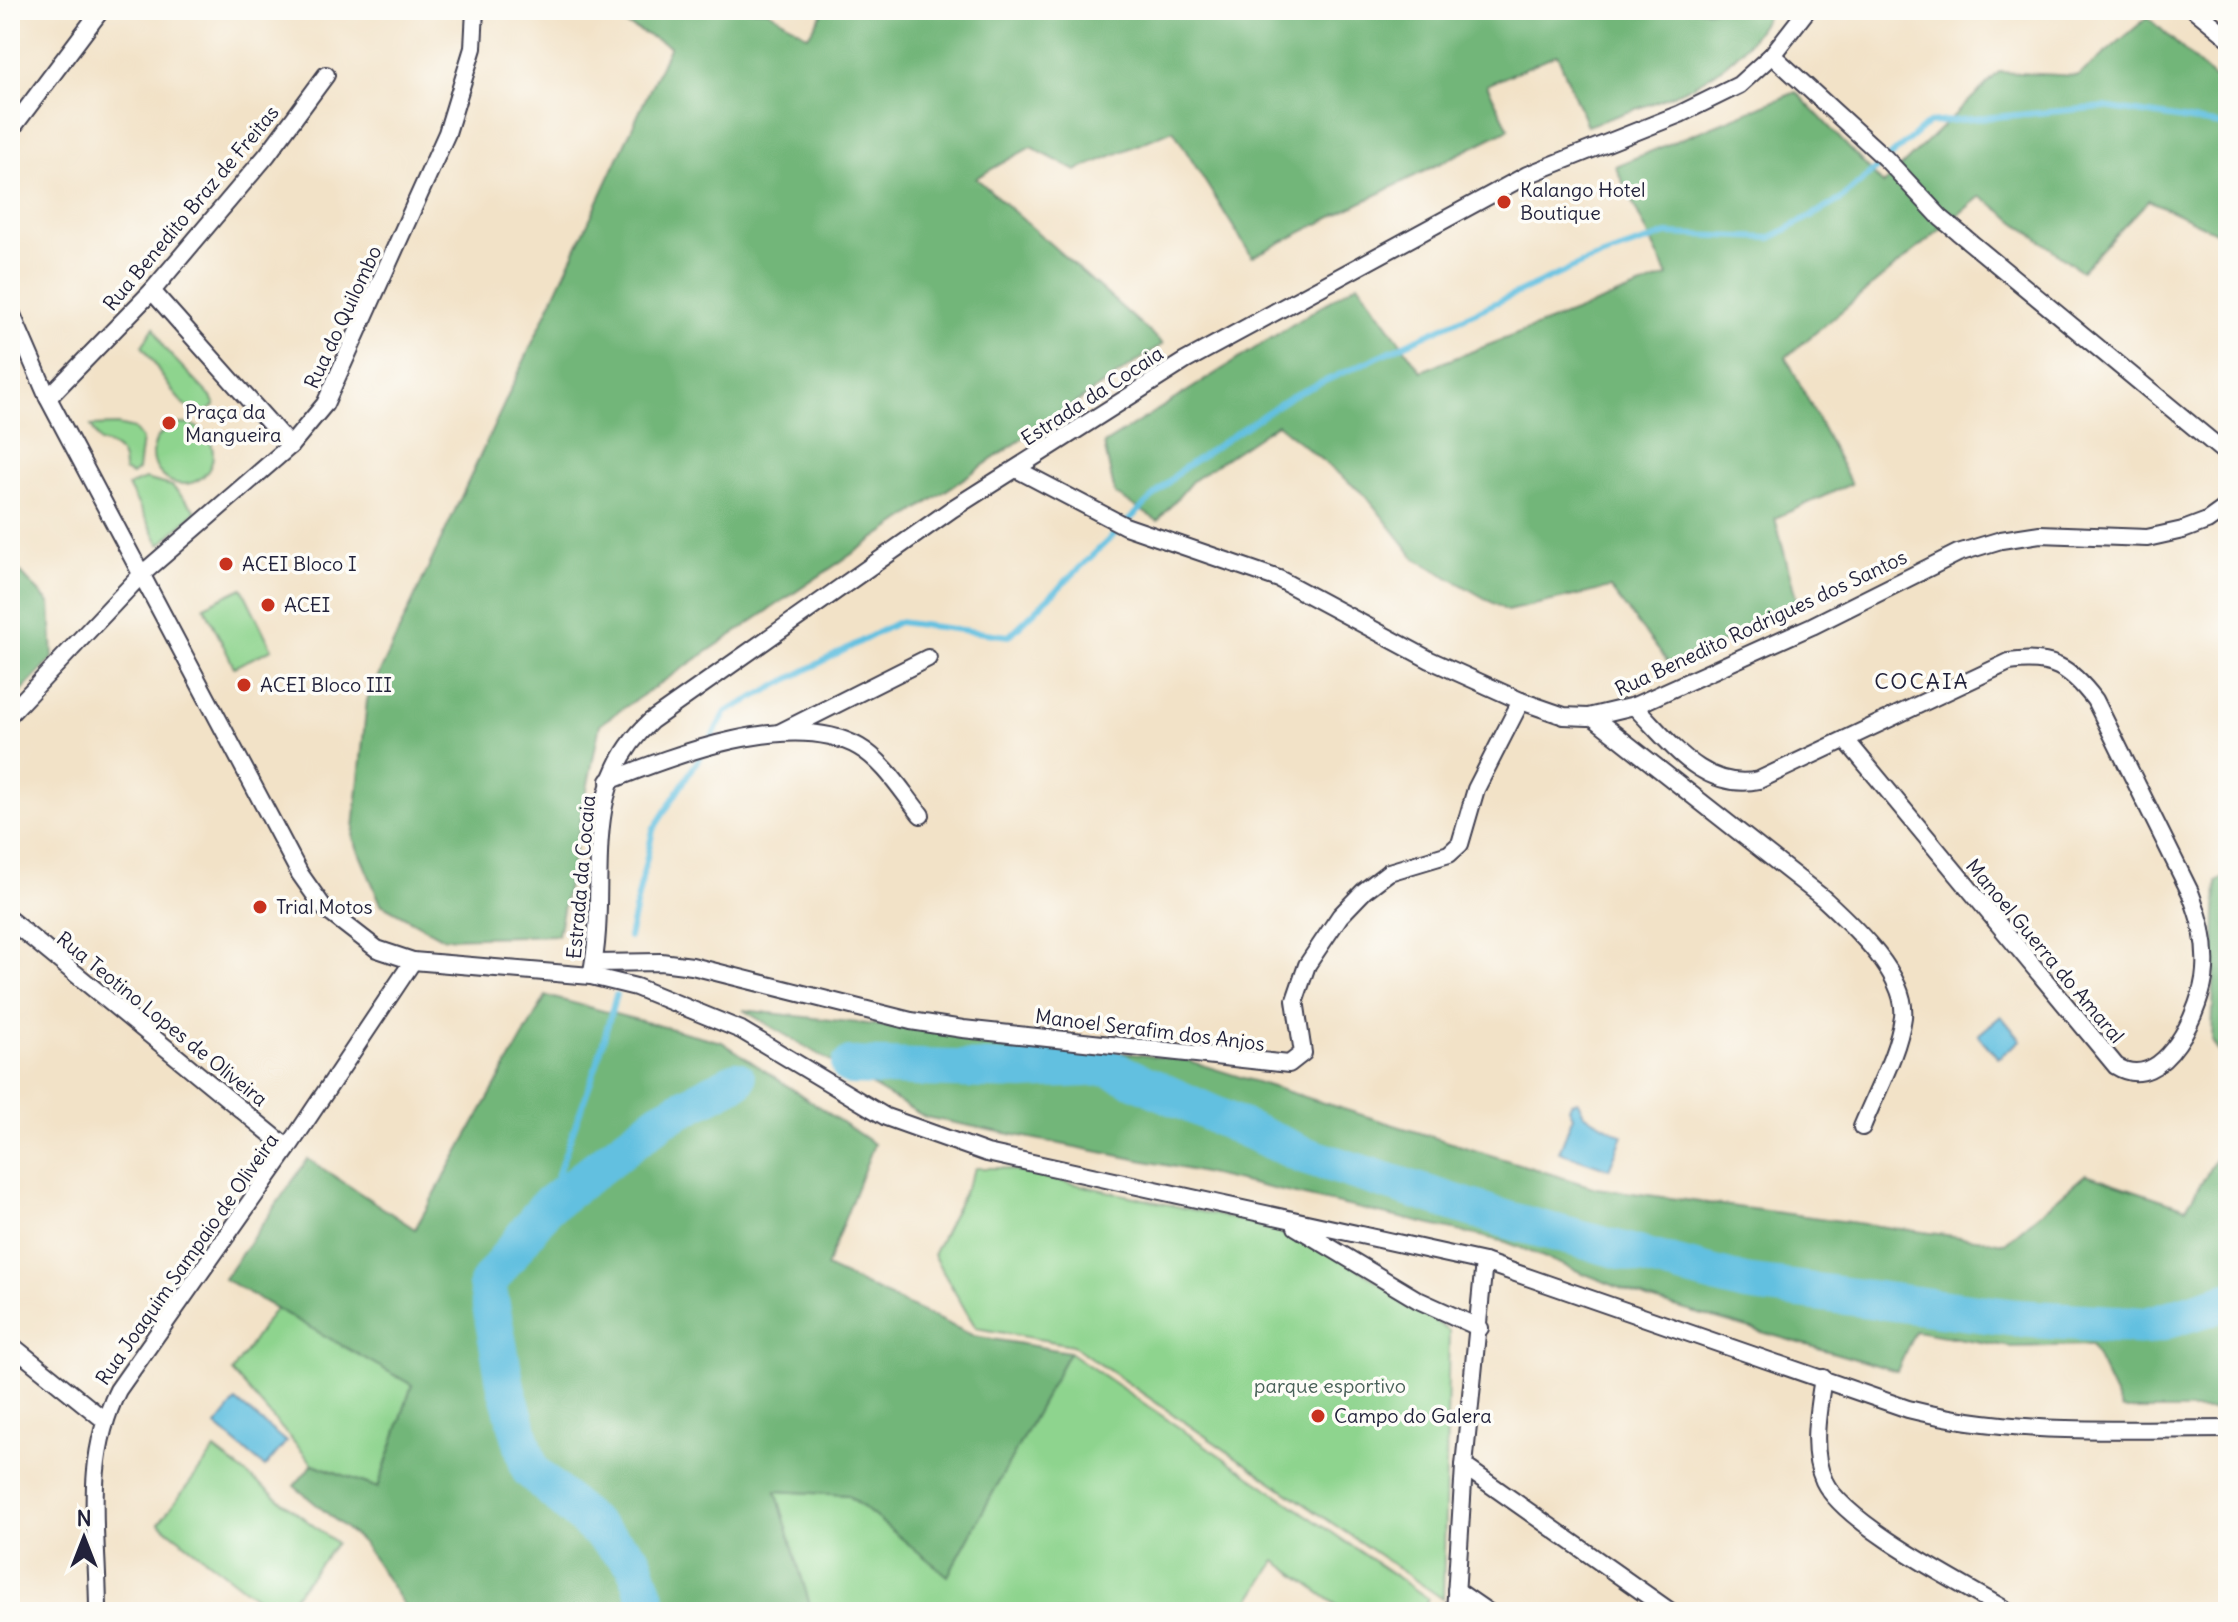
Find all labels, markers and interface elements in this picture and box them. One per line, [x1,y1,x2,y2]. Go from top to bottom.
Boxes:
street label: Rua Benedito Braz de Freitas [97,100,284,315]
place label: Kalango Hotel Boutique [1520,177,1646,225]
marker: Kalango Hotel Boutique [1495,193,1513,211]
street label: Rua do Quilombo [298,241,387,392]
street label: Estrada da Cocaia [1016,340,1167,451]
place label: Praça da Mangueira [185,399,281,447]
marker: Praça da Mangueira [160,414,178,432]
street label: Rua Benedito Rodrigues dos Santos [1611,544,1911,701]
place label: ACEI Bloco I [242,551,357,576]
marker: ACEI Bloco I [217,555,235,573]
place label: ACEI [284,592,330,617]
marker: ACEI [259,596,277,614]
district label: COCAIA [1874,667,1970,695]
place label: ACEI Bloco III [260,672,392,697]
marker: ACEI Bloco III [235,676,253,694]
street label: Estrada da Cocaia [561,794,600,960]
street label: Manoel Guerra do Amaral [1961,853,2130,1048]
place label: Trial Motos [276,894,373,919]
marker: Trial Motos [251,898,269,916]
street label: Rua Teotino Lopes de Oliveira [52,926,273,1111]
street label: Manoel Serafim dos Anjos [1034,1003,1266,1056]
street label: Rua Joaquim Sampaio de Oliveira [90,1128,283,1390]
park label: parque esportivo [1254,1373,1406,1398]
place label: Campo do Galera [1334,1403,1492,1428]
marker: Campo do Galera [1309,1407,1327,1425]
north arrow [44,1498,124,1578]
text: N [76,1504,92,1532]

